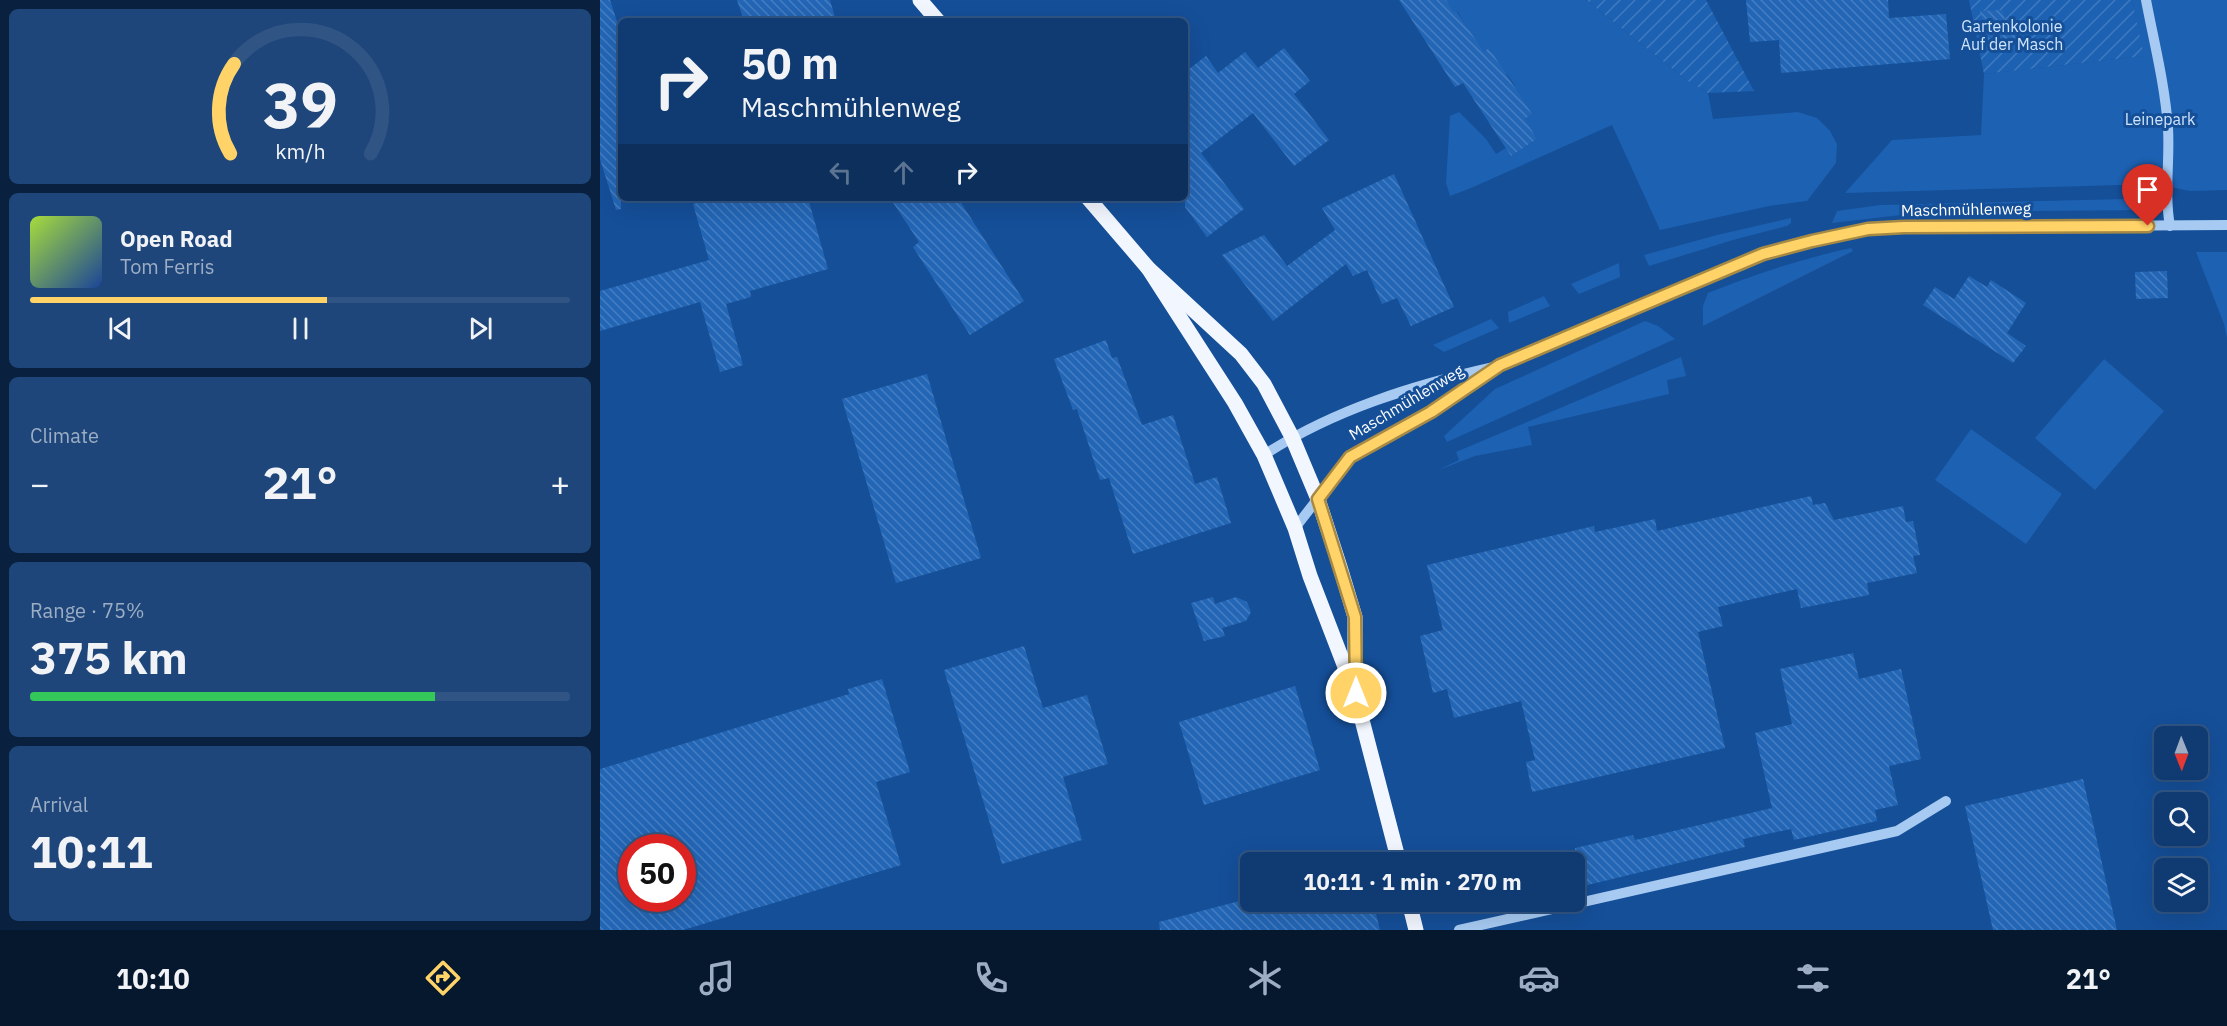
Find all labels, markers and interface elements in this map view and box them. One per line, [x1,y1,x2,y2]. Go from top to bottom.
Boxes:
park label: Gartenkolonie Auf der Masch [1961,16,2063,54]
text: 50 m [741,36,839,91]
icon: right [642,42,720,120]
text: 39 [263,64,337,145]
text: Maschmühlenweg [741,89,961,124]
park label: Leinepark [2125,109,2196,129]
text: km/h [275,137,325,165]
icon: left [824,156,857,189]
icon: ahead [887,156,920,189]
icon: right [950,156,983,189]
pin [2122,164,2173,226]
icon: arrive [2131,173,2164,206]
street label: Maschmühlenweg [1901,198,2032,220]
text: Open Road [120,224,233,253]
text: Tom Ferris [120,253,215,280]
icon: previous [104,312,137,345]
icon: pause [284,312,317,345]
icon: next [464,312,497,345]
street label: Maschmühlenweg [1345,360,1467,444]
text: Climate [30,422,99,449]
text: 21° [262,453,338,511]
text: − [30,462,50,505]
text: + [550,462,570,505]
text: Range · 75% [30,597,145,624]
text: 375 km [30,628,188,686]
position arrow [1324,661,1388,725]
north arrow [2154,726,2208,780]
map controls [2154,726,2208,912]
text: Arrival [30,791,88,818]
button: search [2154,792,2208,846]
text: 10:11 [30,822,153,880]
speed limit sign: 50 [618,834,696,912]
button: layers [2154,858,2208,912]
text: 10:11 · 1 min · 270 m [1303,867,1522,896]
icon: directions [422,957,464,999]
icon: music [696,957,738,999]
icon: phone [970,957,1012,999]
icon: climate [1244,957,1286,999]
icon: car [1518,957,1560,999]
icon: filters [1792,957,1834,999]
text: 10:10 [116,961,190,996]
text: 21° [2066,961,2111,996]

